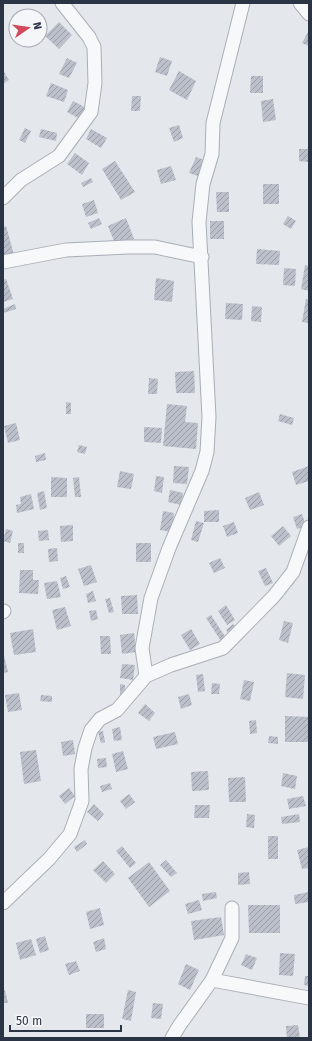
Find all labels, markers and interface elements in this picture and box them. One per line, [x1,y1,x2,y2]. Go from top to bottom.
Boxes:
north arrow [8,8,48,48]
text: N [30,21,44,31]
scale bar [10,1007,121,1033]
text: 50 m [16,1014,42,1028]

